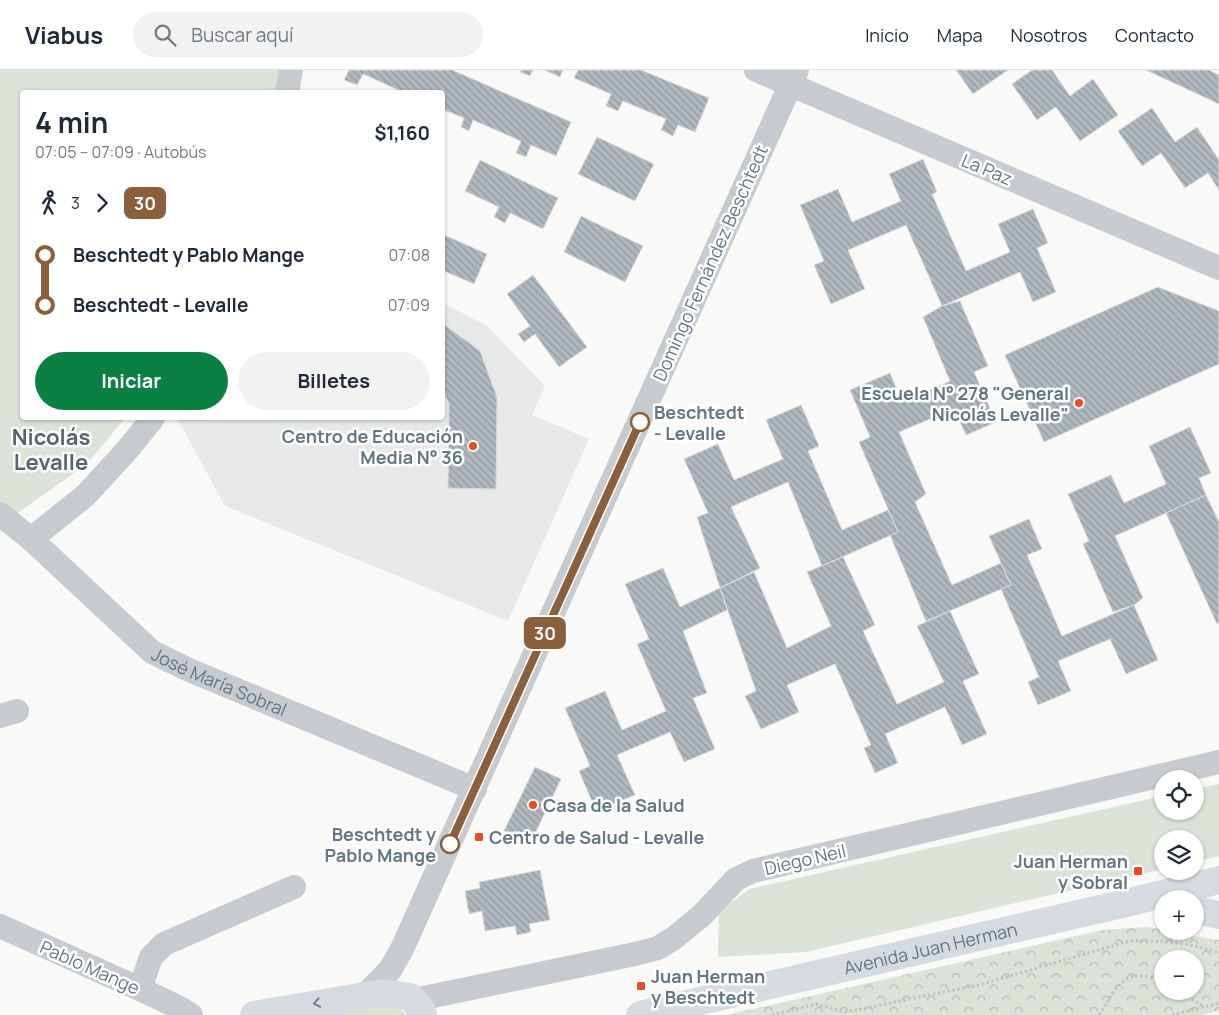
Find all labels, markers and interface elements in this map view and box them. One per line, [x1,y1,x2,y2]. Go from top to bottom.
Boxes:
search box [133,12,483,57]
text: Viabus [25,18,103,51]
icon: search [151,21,179,49]
text: Buscar aquí [191,22,293,48]
text: Inicio [865,23,909,47]
text: Mapa [937,23,983,47]
text: Nosotros [1011,23,1087,47]
text: Contacto [1115,23,1194,47]
text: 4 min [35,103,108,141]
text: $1,160 [374,120,430,146]
text: 07:05 – 07:09 · Autobús [35,141,206,163]
street label: Domingo Fernández Beschtedt [647,141,773,385]
street label: La Paz [958,148,1016,190]
icon: walk [35,189,63,217]
icon: forward [88,189,116,217]
text: 30 [134,191,156,215]
text: 3 [71,192,80,214]
text: Beschtedt y Pablo Mange [73,242,304,268]
text: 07:08 [388,244,430,266]
text: Beschtedt - Levalle [73,292,248,318]
text: 07:09 [388,294,430,316]
button: Iniciar [35,352,228,410]
button: Billetes [238,352,430,410]
place label: Escuela N° 278 "General Nicolás Levalle" [861,381,1069,426]
marker: Escuela N° 278 "General Nicolás Levalle" [1073,397,1085,409]
place label: Beschtedt - Levalle [654,400,745,445]
marker: Beschtedt - Levalle [630,412,650,432]
district label: Nicolás Levalle [12,422,90,477]
place label: Centro de Educación Media N° 36 [282,424,463,469]
marker: Centro de Educación Media N° 36 [467,440,479,452]
line badge: 30 [522,617,568,649]
text: 30 [534,621,556,645]
street label: José María Sobral [148,642,290,721]
map controls [1154,770,1204,1000]
button: locate [1154,770,1204,820]
place label: Casa de la Salud [543,793,685,817]
marker: Casa de la Salud [527,799,539,811]
place label: Beschtedt y Pablo Mange [325,822,436,867]
place label: Centro de Salud - Levalle [489,825,705,849]
button: layers [1154,830,1204,880]
marker: Centro de Salud - Levalle [473,831,485,843]
marker: Beschtedt y Pablo Mange [440,834,460,854]
street label: Diego Neil [762,838,848,880]
place label: Juan Herman y Sobral [1014,849,1128,894]
marker: Juan Herman y Sobral [1132,865,1144,877]
button: + [1154,890,1204,940]
street label: Avenida Juan Herman [841,916,1020,980]
street label: Pablo Mange [36,934,144,1000]
button: − [1154,950,1204,1000]
place label: Juan Herman y Beschtedt [651,964,765,1009]
marker: Juan Herman y Beschtedt [635,980,647,992]
one-way arrow [313,998,322,1008]

